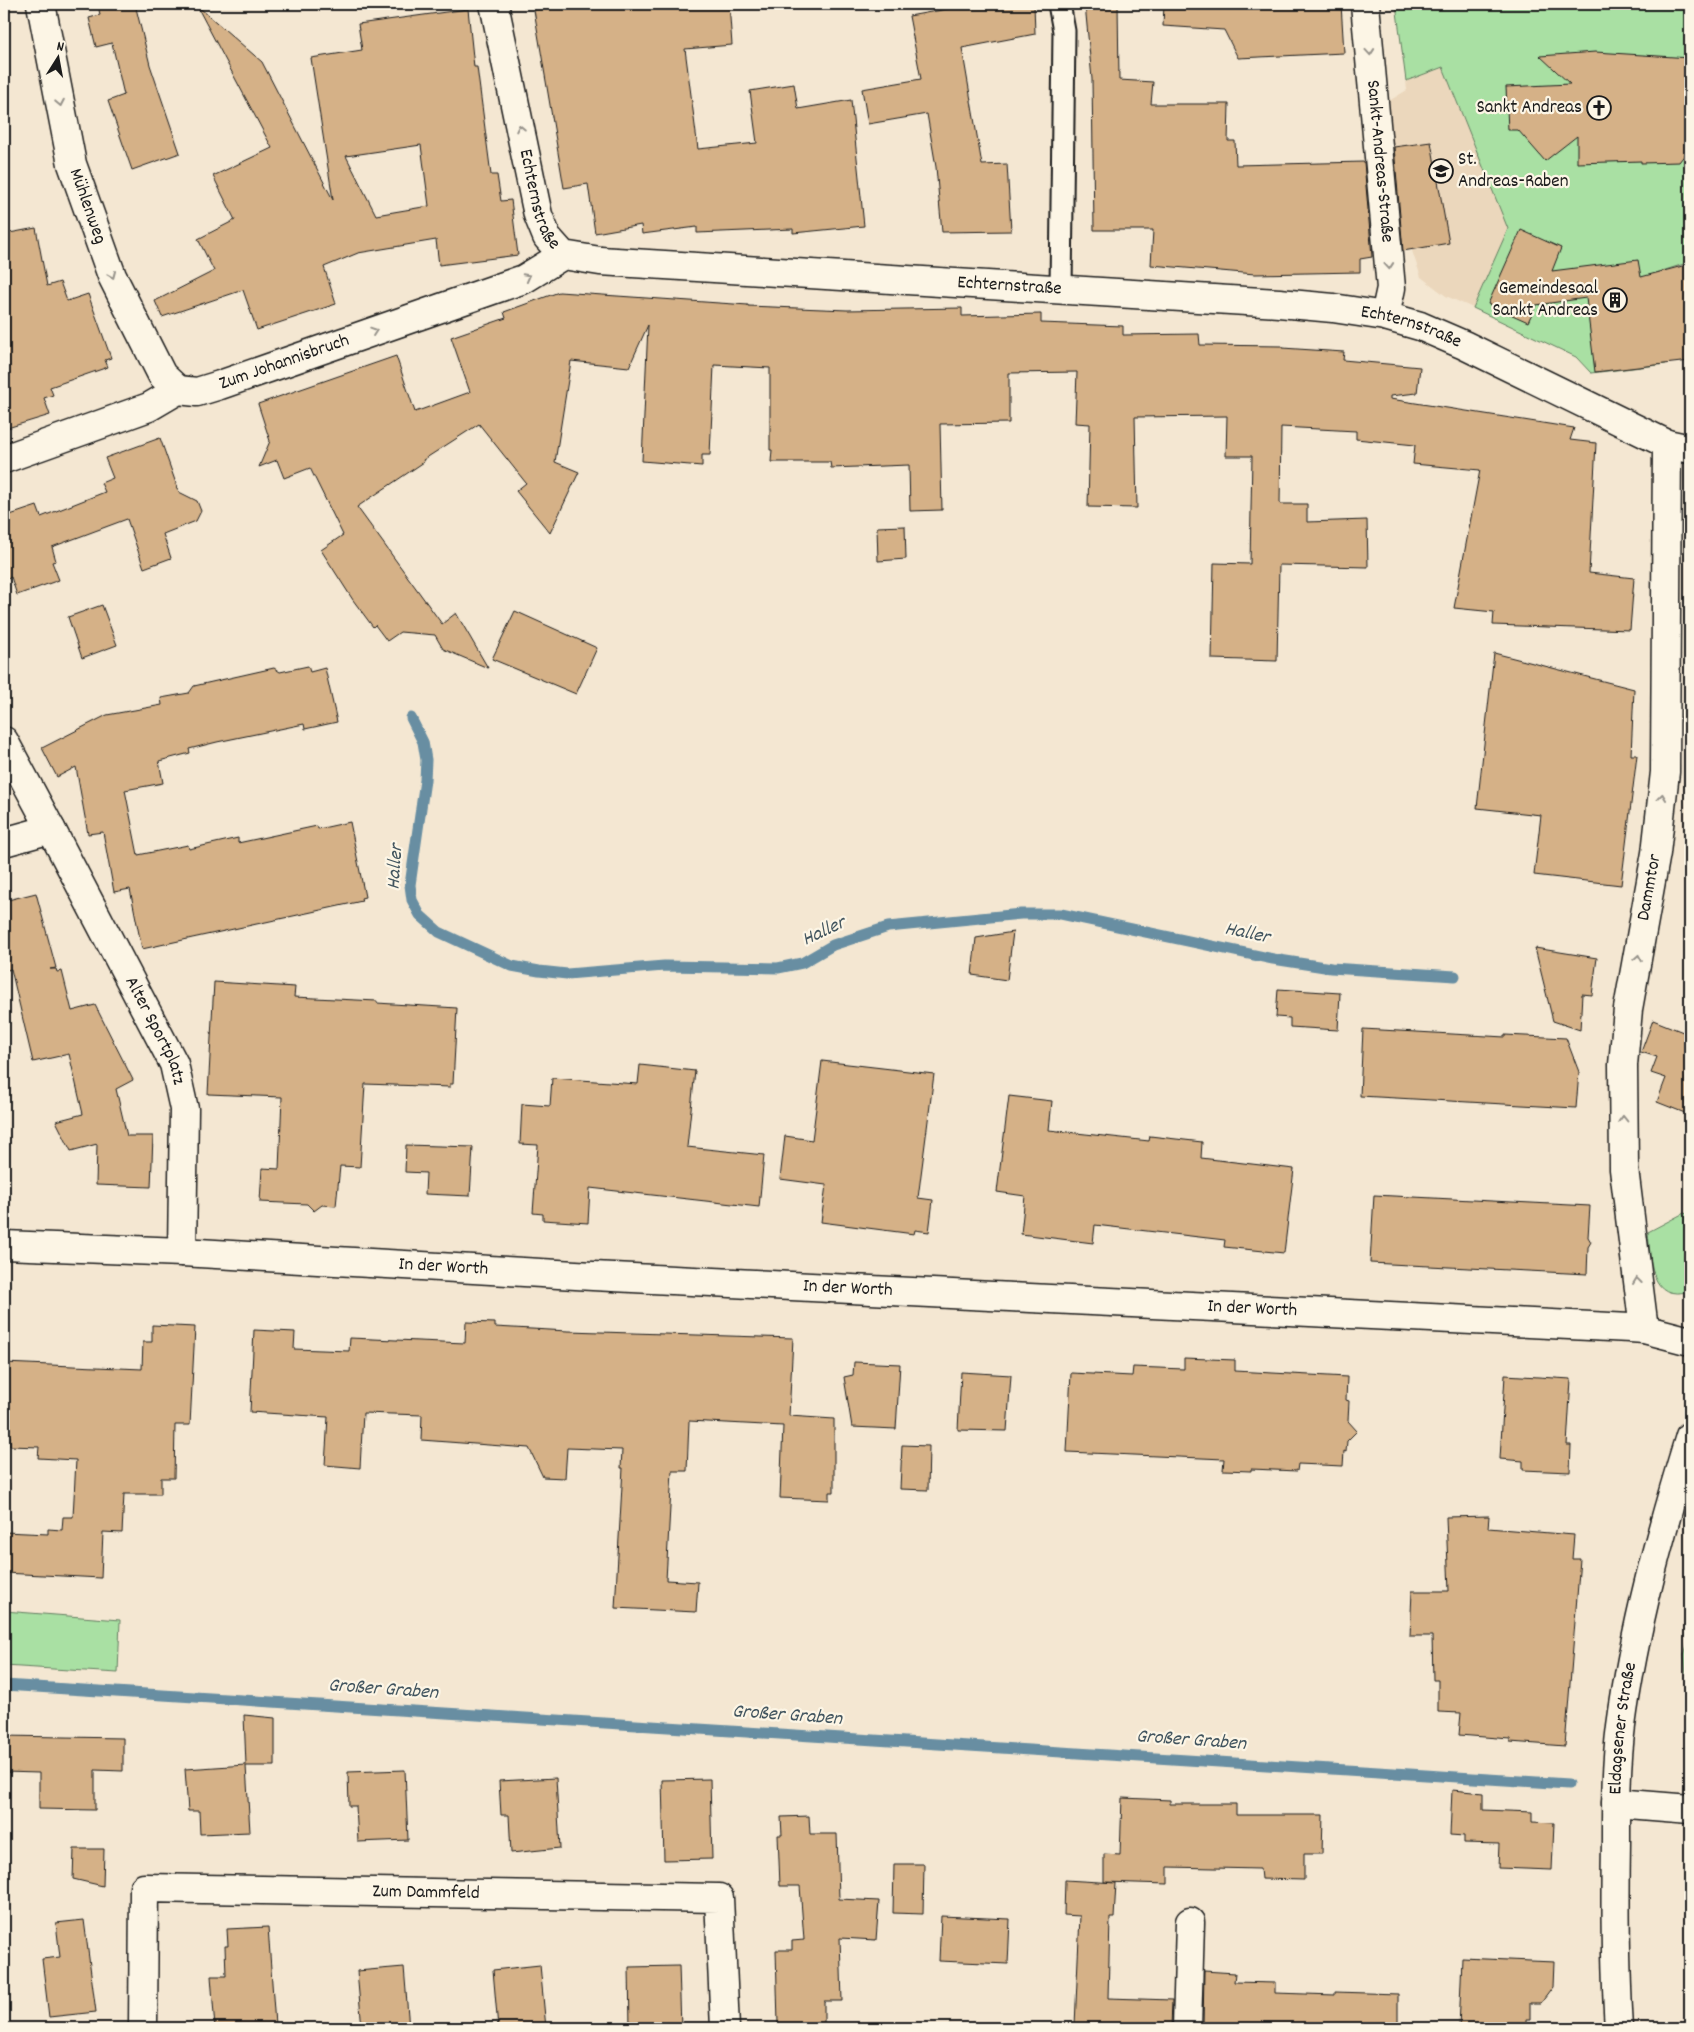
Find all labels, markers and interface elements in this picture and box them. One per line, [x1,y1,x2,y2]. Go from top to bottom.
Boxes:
north arrow [32,32,82,82]
text: N [55,37,65,58]
one-way arrow [1364,49,1375,57]
street label: Sankt-Andreas-Straße [1359,79,1400,244]
place label: Sankt Andreas [1476,95,1582,122]
church icon: Sankt Andreas [1586,95,1612,121]
one-way arrow [54,99,65,108]
one-way arrow [515,124,526,133]
street label: Echternstraße [511,147,566,256]
place label: St. Andreas-Raben [1458,147,1568,196]
school or university icon: St. Andreas-Raben [1428,158,1454,184]
street label: Mühlenweg [61,165,113,248]
one-way arrow [1383,263,1394,271]
one-way arrow [106,270,117,279]
street label: Echternstraße [956,270,1062,303]
one-way arrow [522,273,531,283]
place label: Gemeindesaal Sankt Andreas [1492,276,1598,325]
building icon: Gemeindesaal Sankt Andreas [1602,287,1628,313]
street label: Echternstraße [1359,299,1466,356]
street label: Zum Johannisbruch [216,327,353,398]
one-way arrow [369,327,378,337]
one-way arrow [1656,793,1667,801]
water label: Haller [380,841,412,891]
street label: Dammtor [1631,852,1669,923]
water label: Haller [798,909,853,954]
water label: Haller [1222,916,1275,953]
one-way arrow [1632,953,1642,962]
street label: Alter Sportplatz [117,972,192,1087]
one-way arrow [1618,1115,1628,1122]
street label: In der Worth [398,1251,489,1283]
street label: In der Worth [802,1273,893,1305]
one-way arrow [1633,1277,1643,1285]
street label: In der Worth [1207,1293,1298,1325]
street label: Eldagsener Straße [1603,1660,1645,1795]
water label: Großer Graben [327,1672,440,1708]
water label: Großer Graben [731,1698,844,1734]
water label: Großer Graben [1135,1723,1248,1759]
street label: Zum Dammfeld [372,1878,480,1907]

